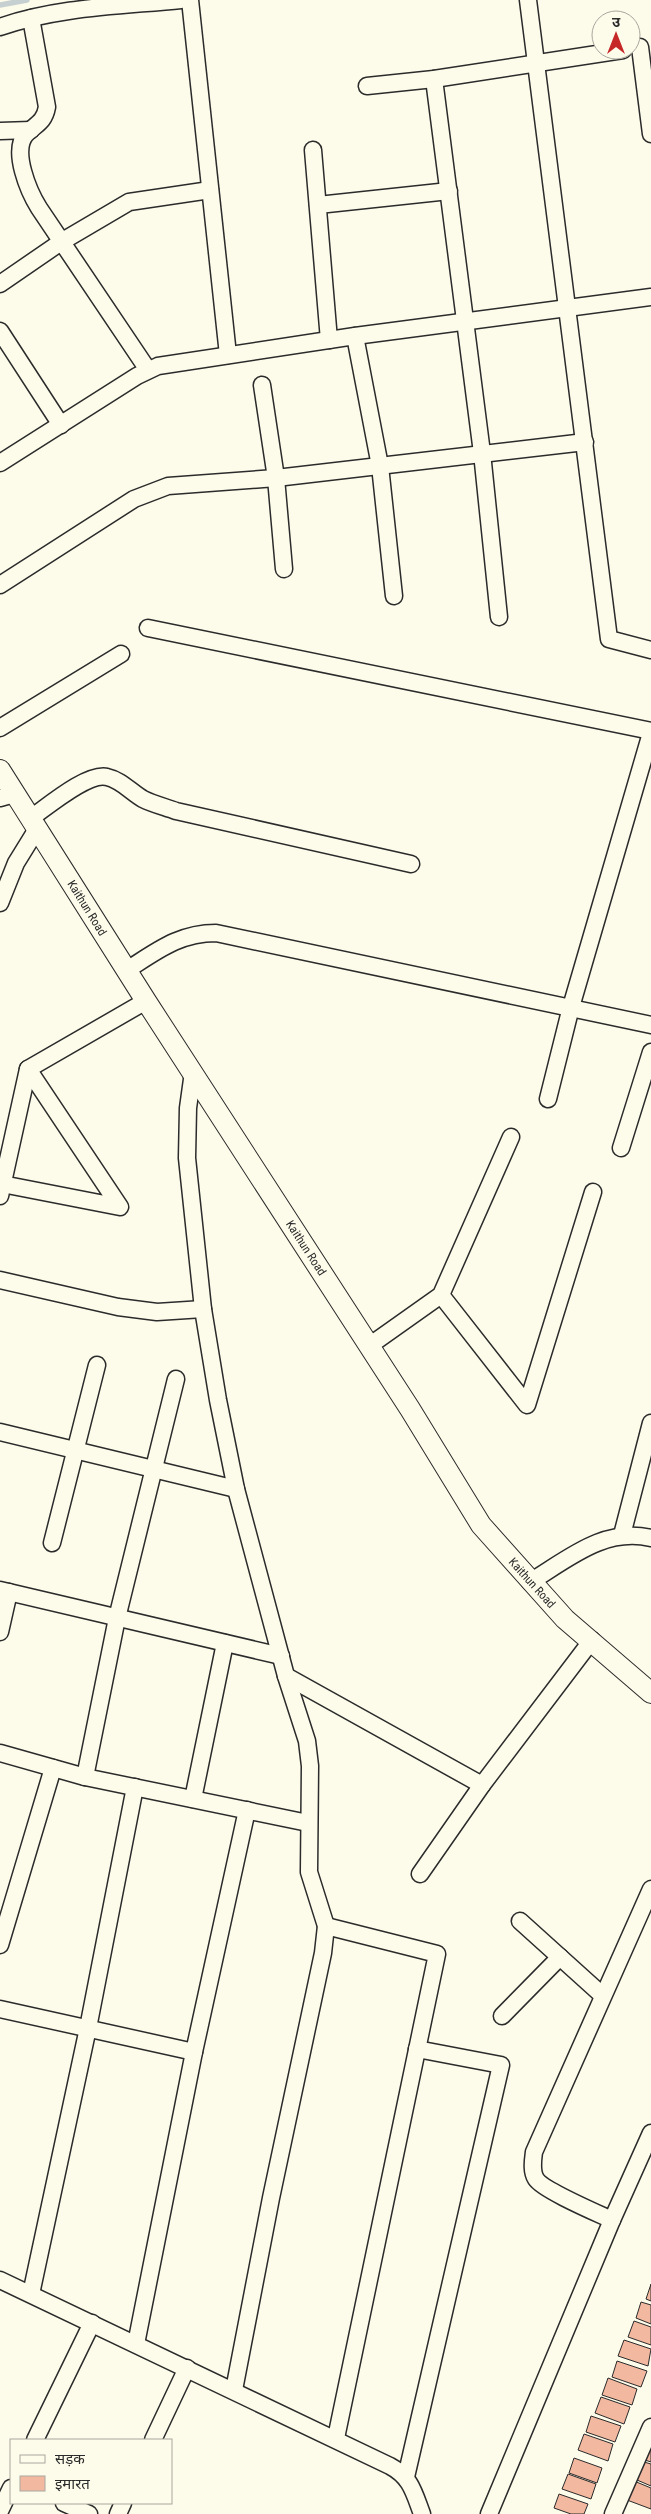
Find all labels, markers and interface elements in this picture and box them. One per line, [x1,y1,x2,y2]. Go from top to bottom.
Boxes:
north arrow [591,10,641,60]
text: उ [612,14,621,30]
street label: Kaithun Road [64,878,110,938]
street label: Kaithun Road [283,1218,329,1278]
street label: Kaithun Road [506,1555,558,1611]
legend [10,2439,172,2504]
text: सड़क [55,2450,85,2468]
text: इमारत [55,2475,90,2493]

